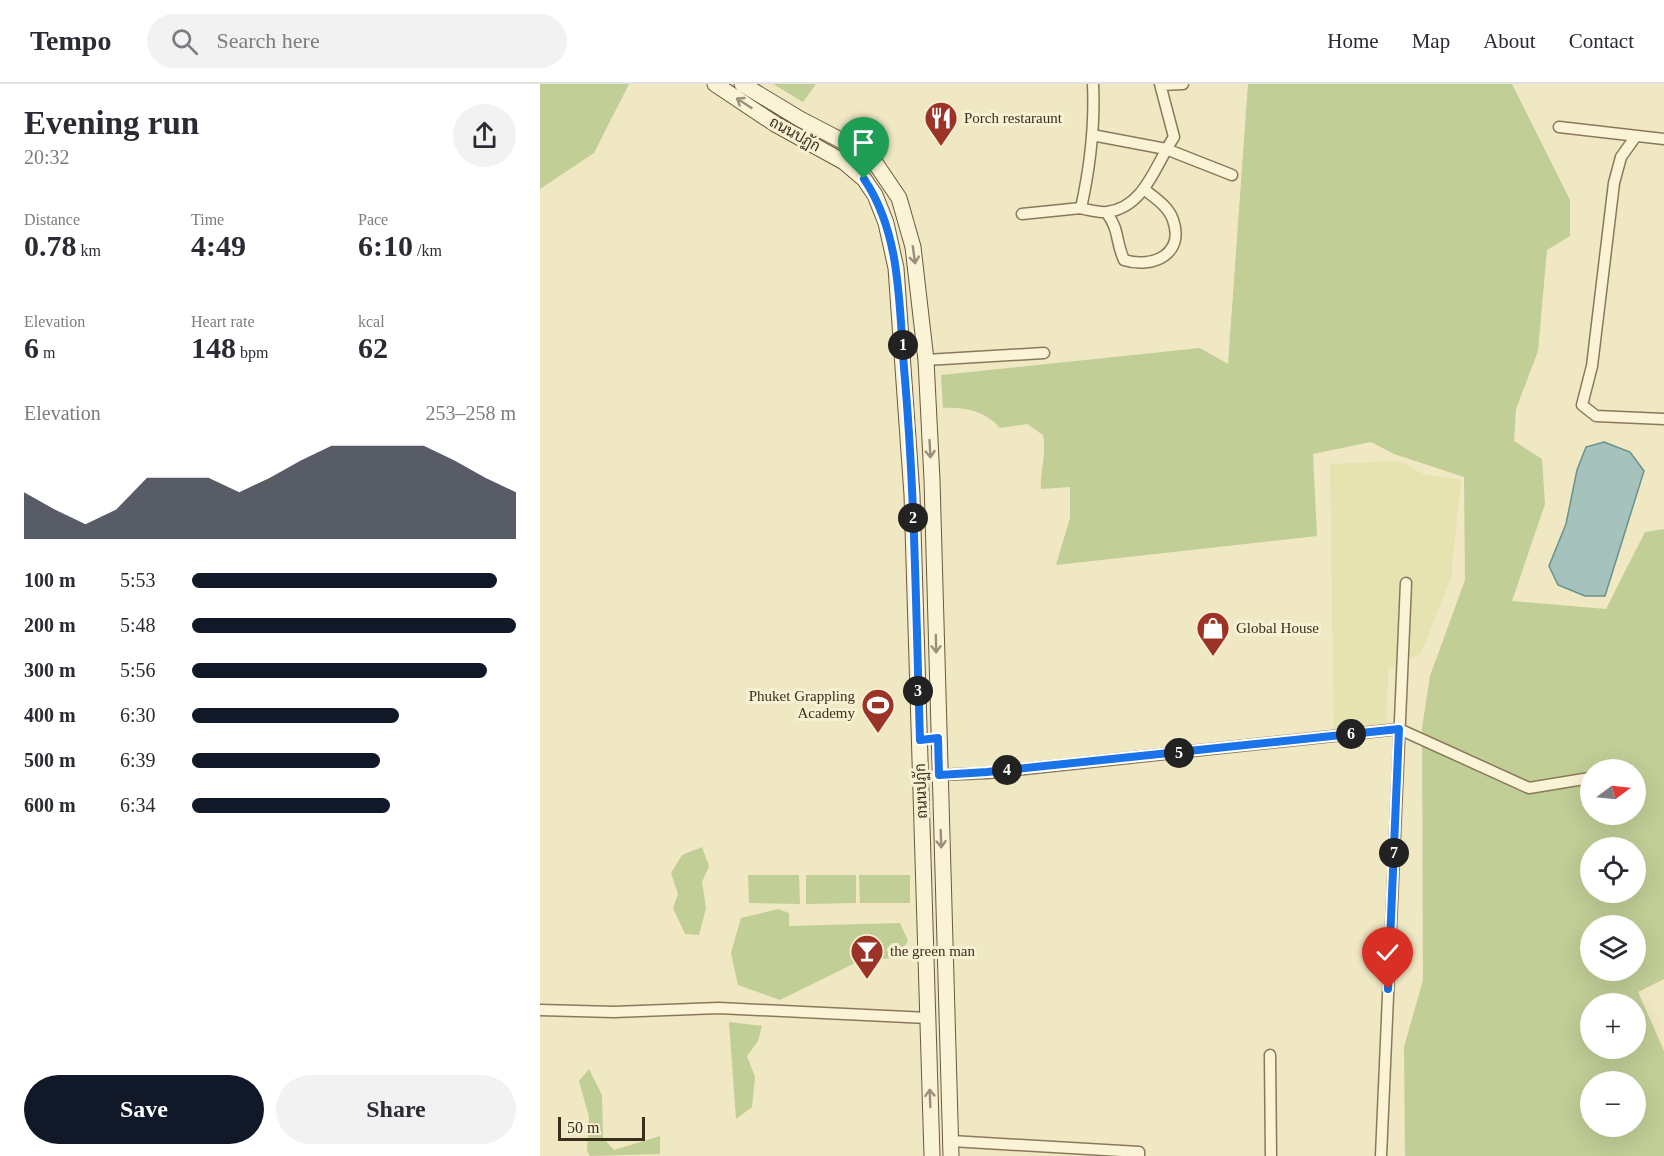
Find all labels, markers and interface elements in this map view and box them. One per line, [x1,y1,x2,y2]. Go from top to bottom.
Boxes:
search box [147,14,567,68]
text: Tempo [30,25,111,56]
icon: search [168,25,201,58]
text: Search here [216,28,320,53]
text: Home [1327,29,1379,53]
text: Map [1412,29,1450,53]
text: About [1483,29,1536,53]
text: Contact [1569,29,1634,53]
one-way arrow [736,97,753,109]
restaurant icon: Porch restaraunt [923,100,959,147]
button: share [453,104,516,167]
text: Evening run [24,105,199,141]
place label: Porch restaraunt [964,110,1063,126]
street label: ถนนปฏัก [766,113,824,156]
pin [838,117,889,179]
icon: arrive [847,126,880,159]
text: 20:32 [24,146,70,168]
text: Distance [24,211,80,228]
text: Time [191,211,224,228]
text: Pace [358,211,388,228]
text: 0.78 [24,229,77,262]
text: 4:49 [191,229,246,262]
text: 6:10 [358,229,413,262]
text: km [77,242,101,259]
text: /km [413,242,442,259]
one-way arrow [908,244,919,264]
text: Elevation [24,313,85,330]
text: Heart rate [191,313,255,330]
text: kcal [358,313,385,330]
pin: 1 [888,330,918,360]
text: 6 [24,331,39,364]
text: 148 [191,331,236,364]
text: 62 [358,331,388,364]
text: 1 [899,336,907,353]
text: m [39,344,55,361]
text: bpm [236,344,268,361]
text: Elevation [24,402,101,424]
text: 253–258 m [425,402,516,424]
one-way arrow [925,438,936,458]
pin: 2 [898,503,928,533]
text: 2 [909,509,917,526]
text: 100 m [24,569,76,591]
text: 5:53 [120,569,156,591]
shop icon: Global House [1195,610,1231,657]
text: 200 m [24,614,76,636]
text: 5:48 [120,614,156,636]
place label: Global House [1236,620,1319,636]
one-way arrow [930,633,942,653]
text: 300 m [24,659,76,681]
text: 5:56 [120,659,156,681]
pin: 3 [903,676,933,706]
text: 3 [914,682,922,699]
sports icon: Phuket Grappling Academy [860,687,896,734]
place label: Phuket Grappling Academy [749,688,855,721]
text: 400 m [24,704,76,726]
text: 6:30 [120,704,156,726]
pin: 6 [1336,719,1366,749]
text: 6 [1347,725,1355,742]
pin: 5 [1164,738,1194,768]
text: 5 [1175,744,1183,761]
text: 500 m [24,749,76,771]
text: 6:39 [120,749,156,771]
pin: 4 [992,755,1022,785]
north arrow [1580,759,1646,825]
map controls [1580,759,1646,1137]
text: 4 [1003,761,1011,778]
street label: ถนนปฏัก [911,763,932,819]
text: 600 m [24,794,76,816]
text: 6:34 [120,794,156,816]
one-way arrow [936,828,947,848]
button: locate [1580,837,1646,903]
pin: 7 [1379,838,1409,868]
text: 7 [1390,844,1398,861]
button: layers [1580,915,1646,981]
pin [1362,927,1413,989]
bar icon: the green man [849,933,885,980]
icon: check [1371,936,1404,969]
place label: the green man [890,943,975,959]
button: + [1580,993,1646,1059]
button: − [1580,1071,1646,1137]
button: Save [24,1075,264,1144]
button: Share [276,1075,516,1144]
one-way arrow [924,1088,936,1108]
scale bar [558,1114,645,1142]
text: 50 m [567,1119,599,1136]

